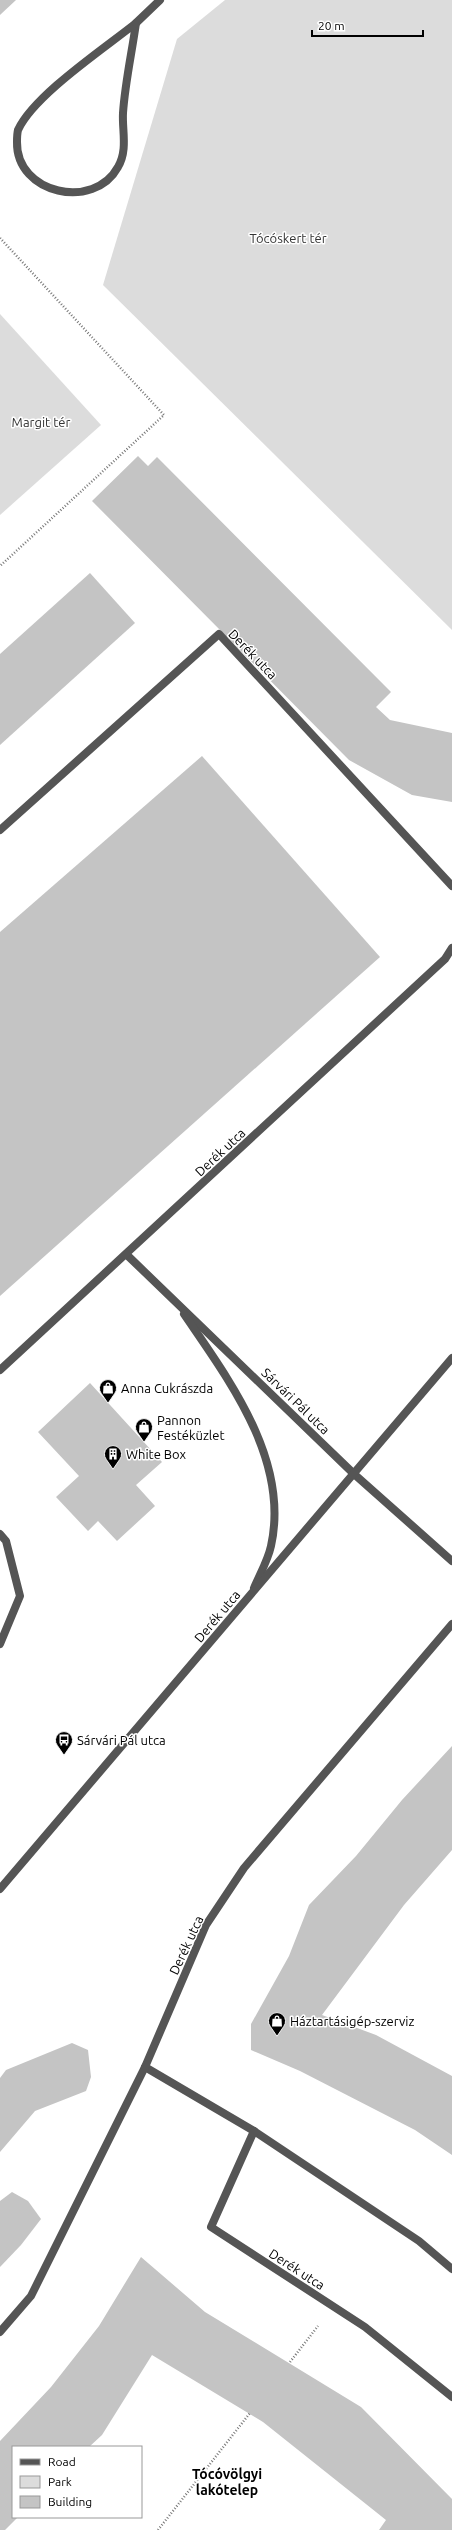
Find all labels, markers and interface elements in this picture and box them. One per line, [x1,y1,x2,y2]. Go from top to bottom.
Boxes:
scale bar [312,12,423,38]
text: 20 m [318,19,345,32]
park label: Tócóskert tér [249,231,327,245]
park label: Margit tér [12,415,70,429]
street label: Derék utca [226,626,280,682]
street label: Derék utca [192,1125,248,1179]
street label: Sárvári Pál utca [259,1365,333,1437]
shop icon: Anna Cukrászda [98,1378,118,1403]
place label: Anna Cukrászda [121,1381,213,1395]
place label: Pannon Festéküzlet [157,1413,225,1442]
shop icon: Pannon Festéküzlet [134,1417,154,1442]
building icon: White Box [103,1444,123,1469]
place label: White Box [126,1447,187,1461]
street label: Derék utca [191,1587,243,1645]
bus stop icon: Sárvári Pál utca [54,1730,74,1755]
place label: Sárvári Pál utca [77,1733,166,1747]
street label: Derék utca [166,1913,206,1977]
shop icon: Háztartásigép-szerviz [267,2011,287,2036]
place label: Háztartásigép-szerviz [290,2014,414,2028]
street label: Derék utca [267,2246,327,2292]
legend [12,2446,142,2518]
text: Road [48,2455,76,2468]
district label: Tócóvölgyi lakótelep [192,2466,262,2498]
text: Park [48,2475,72,2488]
text: Building [48,2495,92,2508]

